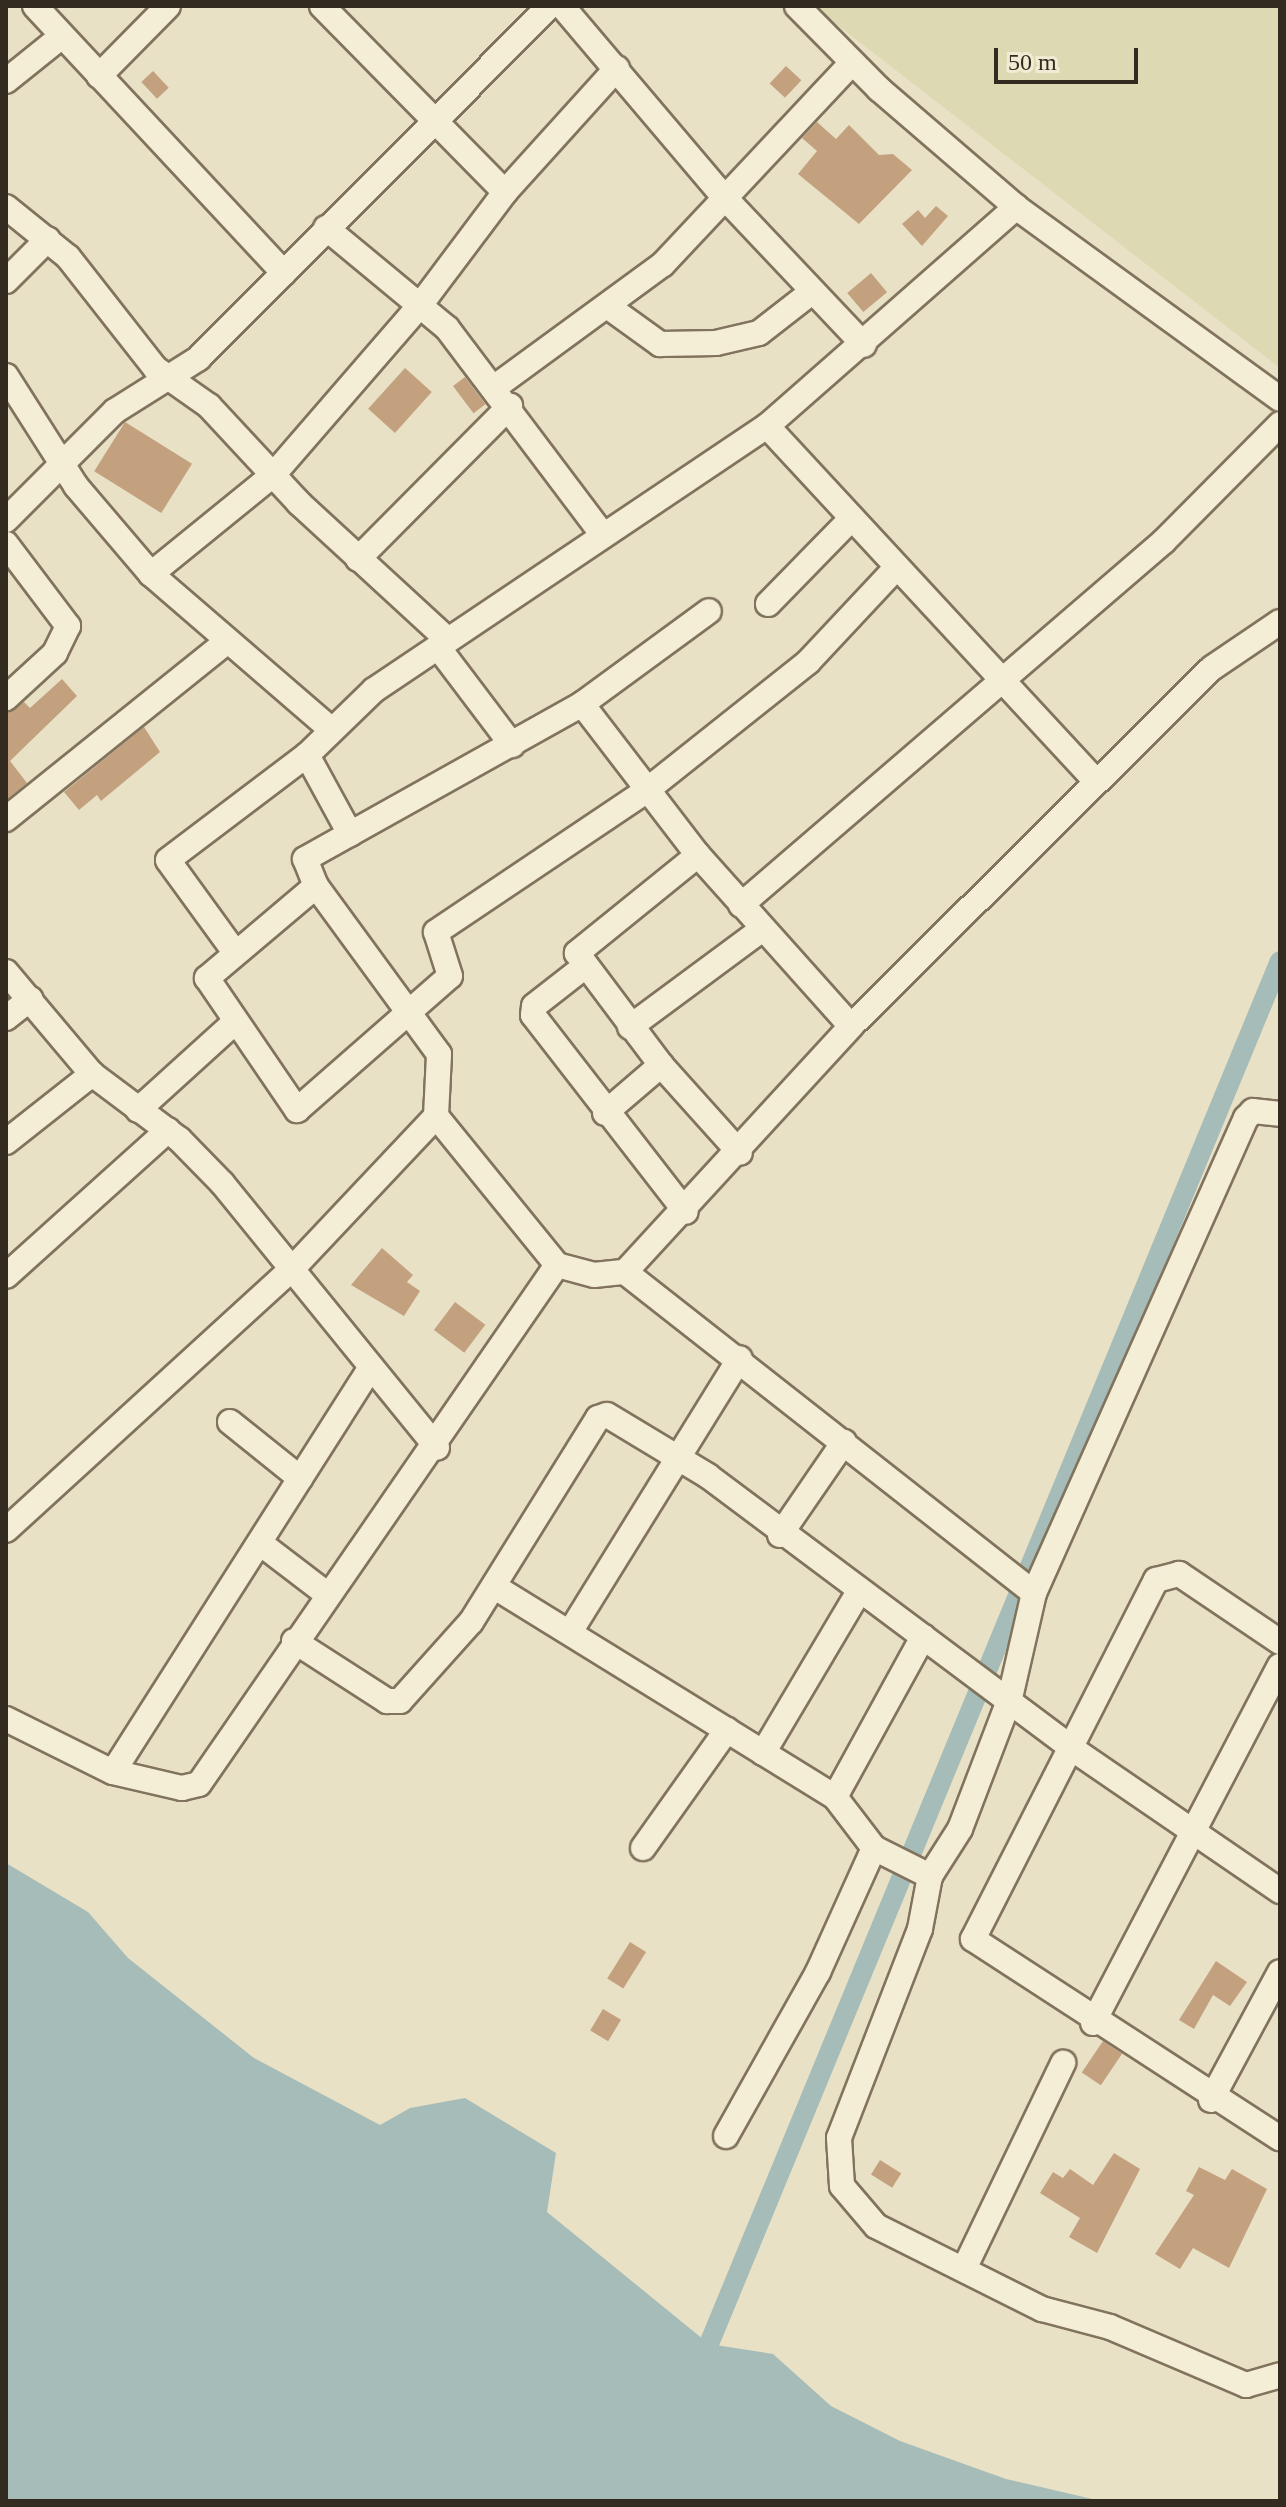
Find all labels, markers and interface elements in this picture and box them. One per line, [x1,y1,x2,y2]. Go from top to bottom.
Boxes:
scale bar [998,32,1142,82]
text: 50 m [1008,49,1057,75]

